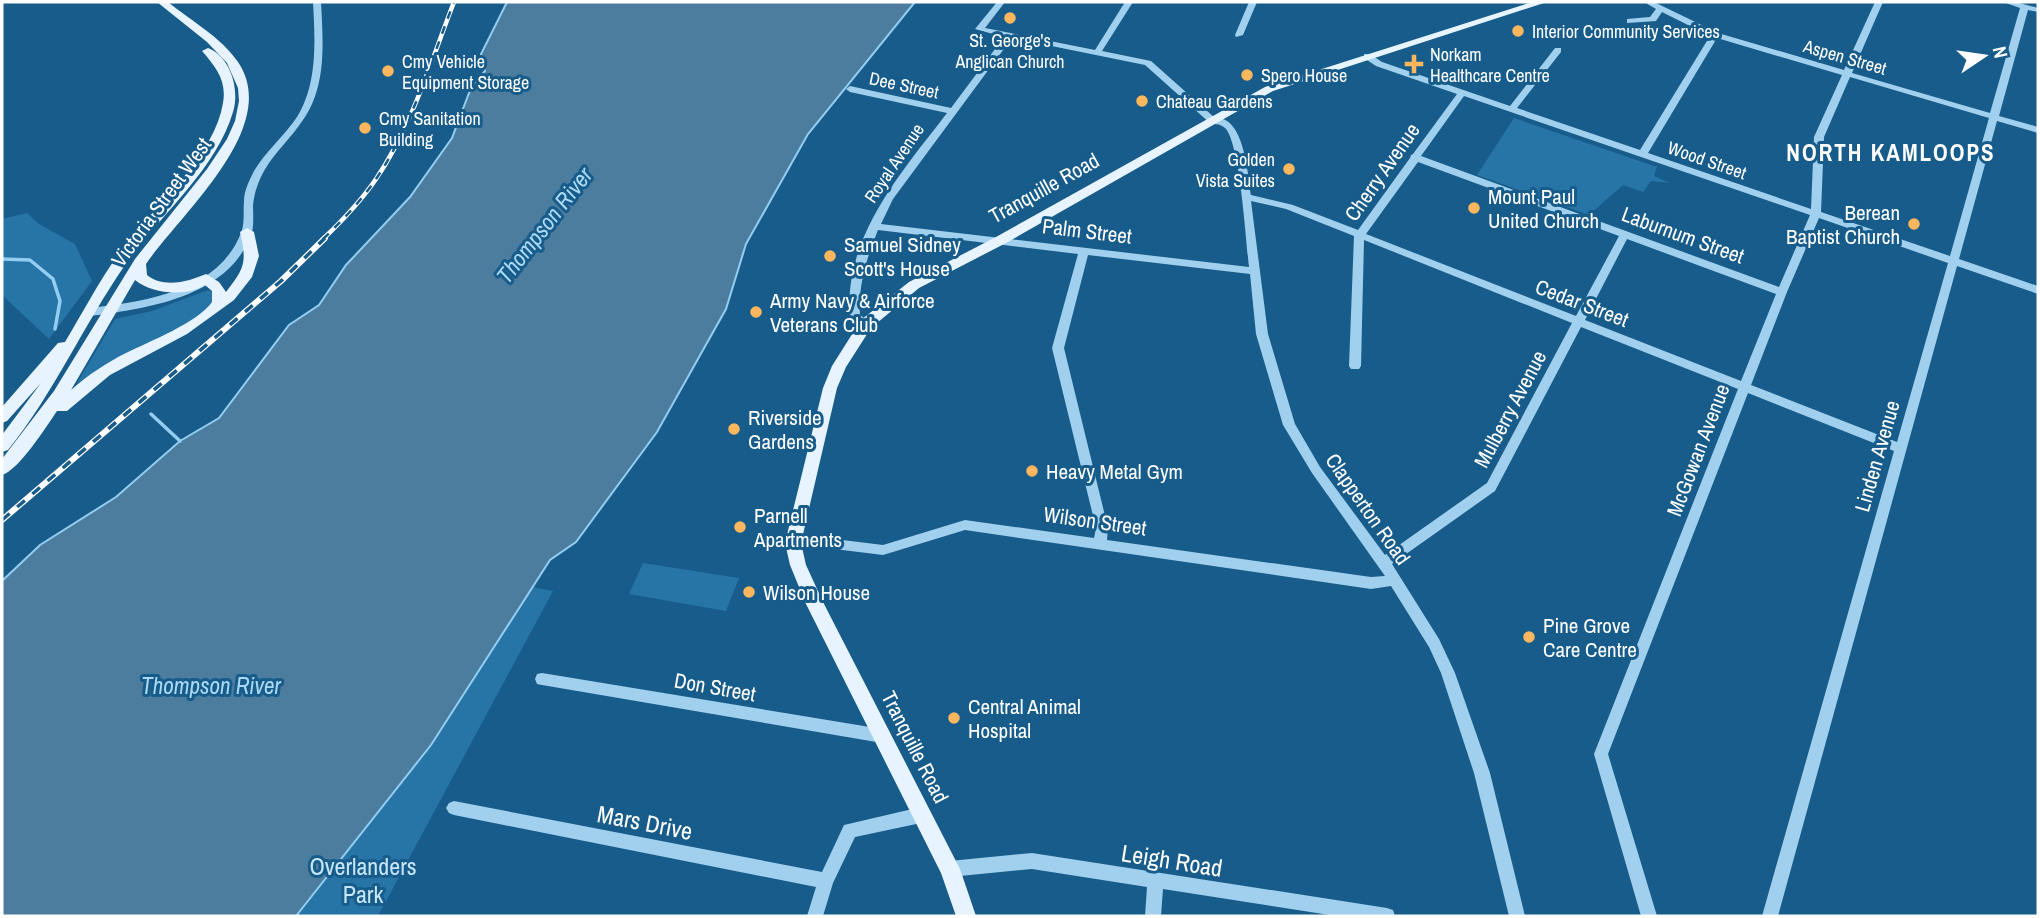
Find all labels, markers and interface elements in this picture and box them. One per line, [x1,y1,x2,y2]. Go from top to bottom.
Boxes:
marker: St. George's Anglican Church [1002,10,1018,26]
place label: Interior Community Services [1532,19,1720,44]
north arrow [1949,21,2019,91]
marker: Interior Community Services [1510,23,1526,39]
place label: St. George's Anglican Church [954,28,1065,74]
street label: Aspen Street [1800,33,1889,81]
place label: Norkam Healthcare Centre [1430,42,1550,88]
text: N [1987,44,2014,61]
place label: Cmy Vehicle Equipment Storage [402,49,529,95]
marker: Norkam Healthcare Centre [1404,54,1424,74]
marker: Cmy Vehicle Equipment Storage [380,63,396,79]
place label: Spero House [1261,63,1347,88]
street label: Dee Street [867,65,941,105]
marker: Spero House [1239,67,1255,83]
place label: Chateau Gardens [1156,89,1273,114]
marker: Chateau Gardens [1134,93,1150,109]
place label: Cmy Sanitation Building [379,106,481,152]
street label: Cherry Avenue [1338,117,1426,227]
street label: Royal Avenue [858,118,930,208]
marker: Cmy Sanitation Building [357,120,373,136]
street label: Victoria Street West [104,131,218,273]
street label: Wood Street [1664,135,1750,185]
district label: NORTH KAMLOOPS [1786,137,1996,168]
street label: Tranquille Road [984,146,1104,230]
place label: Golden Vista Suites [1196,147,1275,193]
water label: Thompson River [489,160,600,289]
marker: Golden Vista Suites [1281,161,1297,177]
place label: Mount Paul United Church [1488,182,1599,235]
place label: Berean Baptist Church [1786,198,1900,251]
street label: Laburnum Street [1618,199,1748,271]
marker: Mount Paul United Church [1466,200,1482,216]
street label: Palm Street [1041,211,1134,251]
marker: Berean Baptist Church [1906,216,1922,232]
place label: Samuel Sidney Scott's House [844,230,961,283]
marker: Samuel Sidney Scott's House [822,248,838,264]
street label: Cedar Street [1531,272,1633,334]
place label: Army Navy & Airforce Veterans Club [769,286,935,339]
marker: Army Navy & Airforce Veterans Club [748,304,764,320]
street label: Mulberry Avenue [1467,345,1553,473]
street label: McGowan Avenue [1659,380,1737,520]
street label: Linden Avenue [1847,397,1907,515]
place label: Riverside Gardens [748,403,822,456]
marker: Riverside Gardens [726,421,742,437]
street label: Clapperton Road [1319,447,1417,571]
place label: Heavy Metal Gym [1046,457,1183,486]
marker: Heavy Metal Gym [1024,463,1040,479]
street label: Wilson Street [1042,499,1148,543]
place label: Parnell Apartments [753,501,842,554]
marker: Parnell Apartments [732,519,748,535]
place label: Wilson House [763,578,870,607]
marker: Wilson House [741,584,757,600]
place label: Pine Grove Care Centre [1543,611,1637,664]
marker: Pine Grove Care Centre [1521,629,1537,645]
street label: Don Street [672,666,758,708]
water label: Thompson River [141,670,281,701]
street label: Tranquille Road [874,686,956,808]
place label: Central Animal Hospital [968,692,1081,745]
marker: Central Animal Hospital [946,710,962,726]
street label: Mars Drive [595,797,695,847]
street label: Leigh Road [1119,836,1225,884]
park label: Overlanders Park [309,850,417,910]

